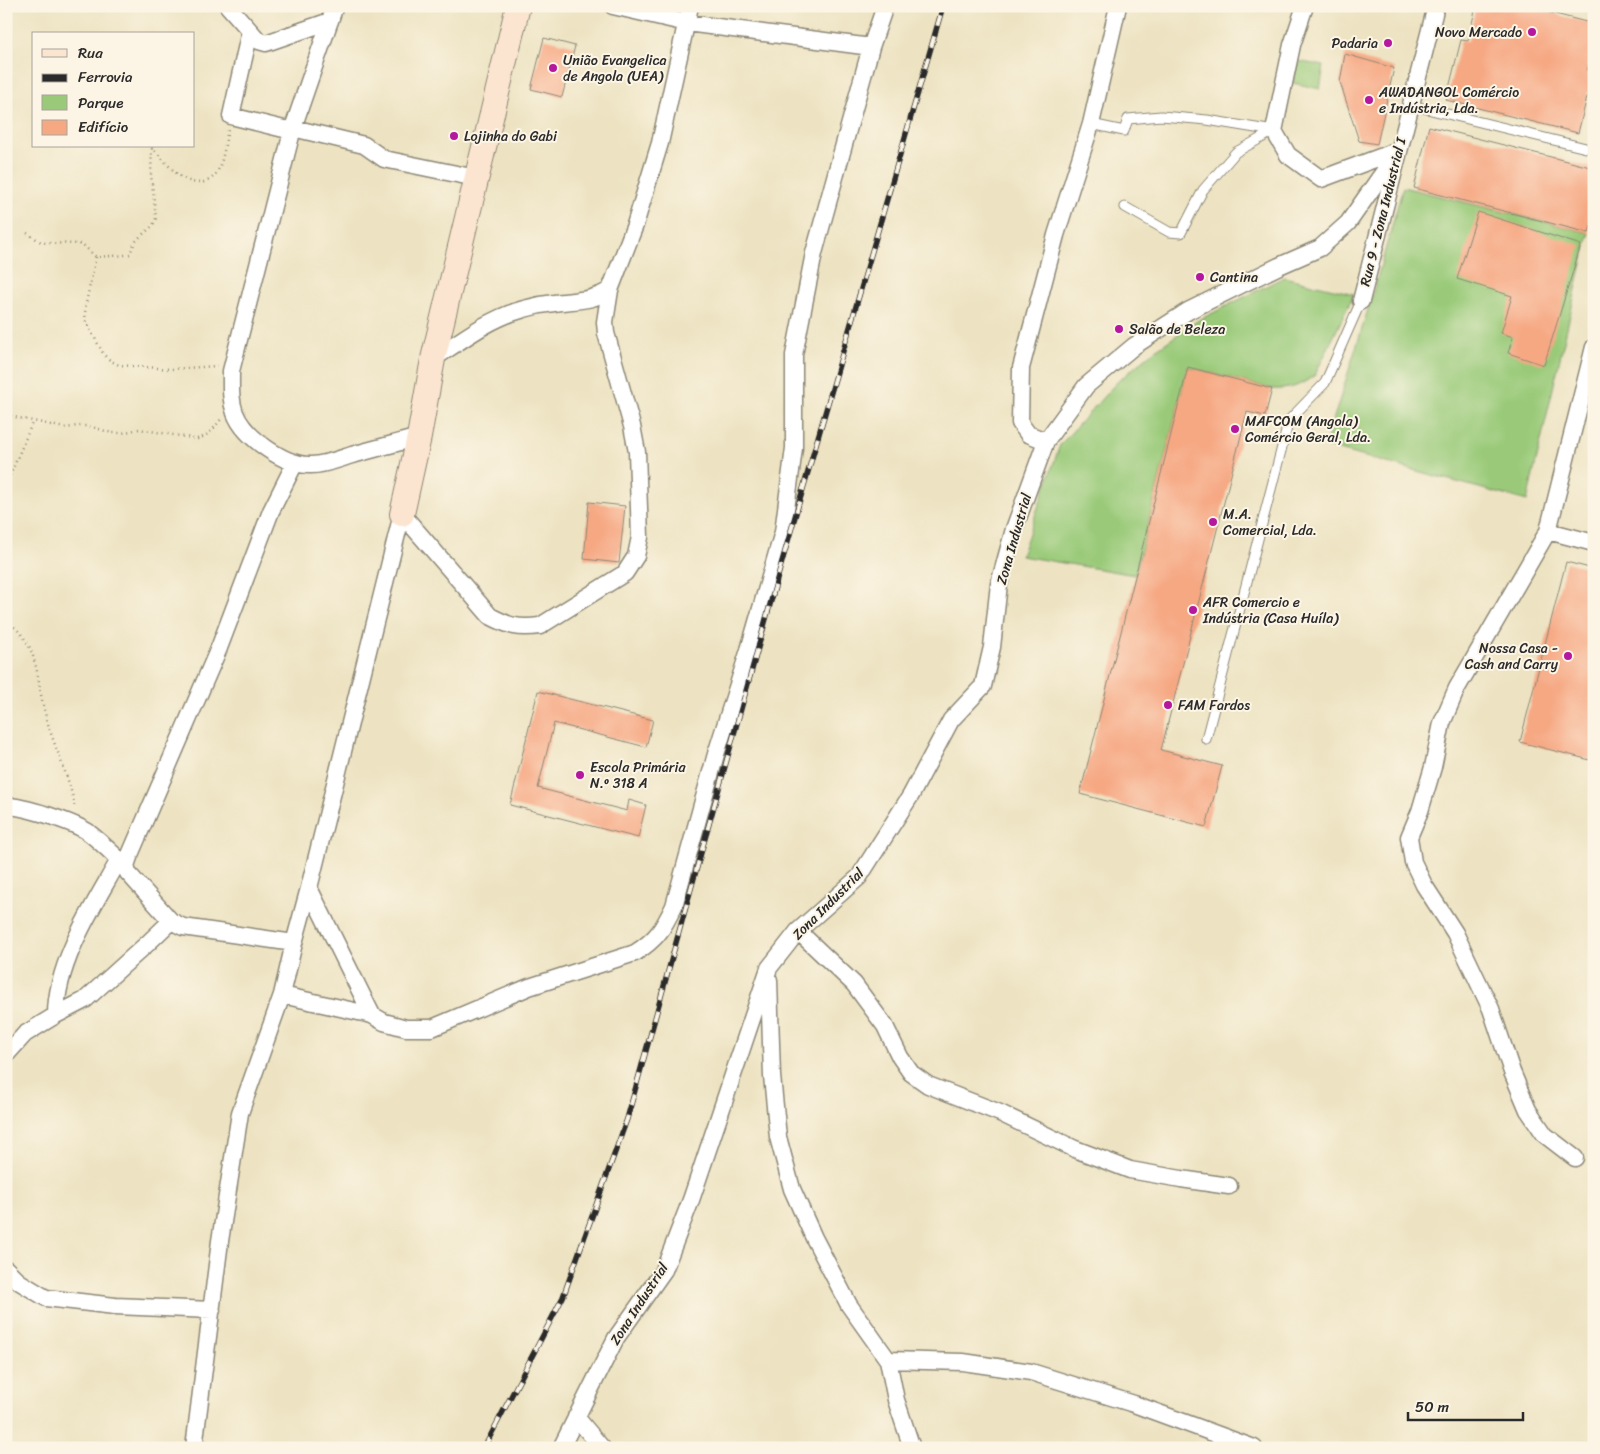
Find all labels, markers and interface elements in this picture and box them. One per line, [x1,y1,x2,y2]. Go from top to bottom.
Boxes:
place label: Novo Mercado [1435,20,1522,45]
marker: Novo Mercado [1526,26,1538,38]
place label: Padaria [1331,31,1378,56]
legend [32,32,195,148]
marker: Padaria [1382,37,1394,49]
text: Rua [78,40,103,66]
place label: União Evangelica de Angola (UEA) [563,48,667,89]
marker: União Evangelica de Angola (UEA) [547,62,559,74]
text: Ferrovia [78,64,133,90]
place label: AWADANGOL Comércio e Indústria, Lda. [1378,80,1519,121]
text: Parque [78,90,123,116]
marker: AWADANGOL Comércio e Indústria, Lda. [1363,94,1375,106]
text: Edifício [78,114,129,140]
place label: Lojinha do Gabi [464,124,558,149]
marker: Lojinha do Gabi [448,130,460,142]
street label: Rua 9 - Zona Industrial I [1352,134,1414,289]
place label: Cantina [1210,265,1258,290]
marker: Cantina [1194,271,1206,283]
place label: Salão de Beleza [1129,317,1225,342]
marker: Salão de Beleza [1113,323,1125,335]
place label: MAFCOM (Angola) Comércio Geral, Lda. [1245,409,1371,450]
marker: MAFCOM (Angola) Comércio Geral, Lda. [1229,423,1241,435]
street label: Zona Industrial [989,489,1039,588]
place label: M.A. Comercial, Lda. [1223,502,1317,543]
marker: M.A. Comercial, Lda. [1207,516,1219,528]
place label: AFR Comercio e Indústria (Casa Huíla) [1202,590,1339,631]
marker: AFR Comercio e Indústria (Casa Huíla) [1187,604,1199,616]
place label: Nossa Casa - Cash and Carry [1465,636,1559,677]
marker: Nossa Casa - Cash and Carry [1562,650,1574,662]
place label: FAM Fardos [1178,693,1250,718]
marker: FAM Fardos [1162,699,1174,711]
place label: Escola Primária N.º 318 A [590,755,686,796]
marker: Escola Primária N.º 318 A [574,769,586,781]
street label: Zona Industrial [786,861,871,946]
street label: Zona Industrial [603,1257,676,1350]
scale bar [1408,1389,1522,1421]
text: 50 m [1415,1394,1450,1420]

